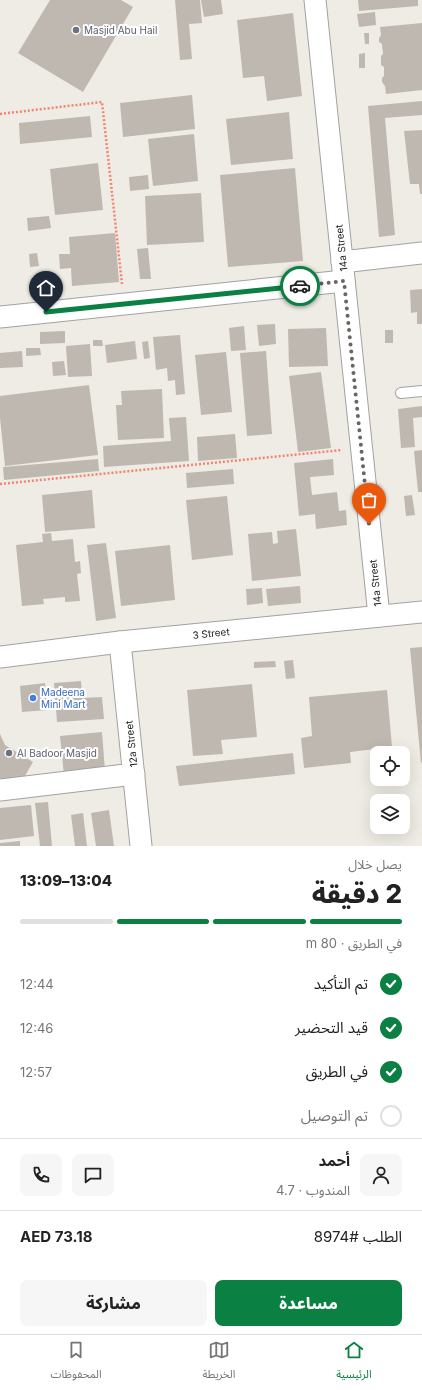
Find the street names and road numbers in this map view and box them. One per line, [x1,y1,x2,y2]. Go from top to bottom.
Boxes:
street label: 14a Street [332,223,349,272]
street label: 14a Street [366,558,383,607]
street label: 3 Street [192,625,231,641]
street label: 12a Street [123,719,139,768]

